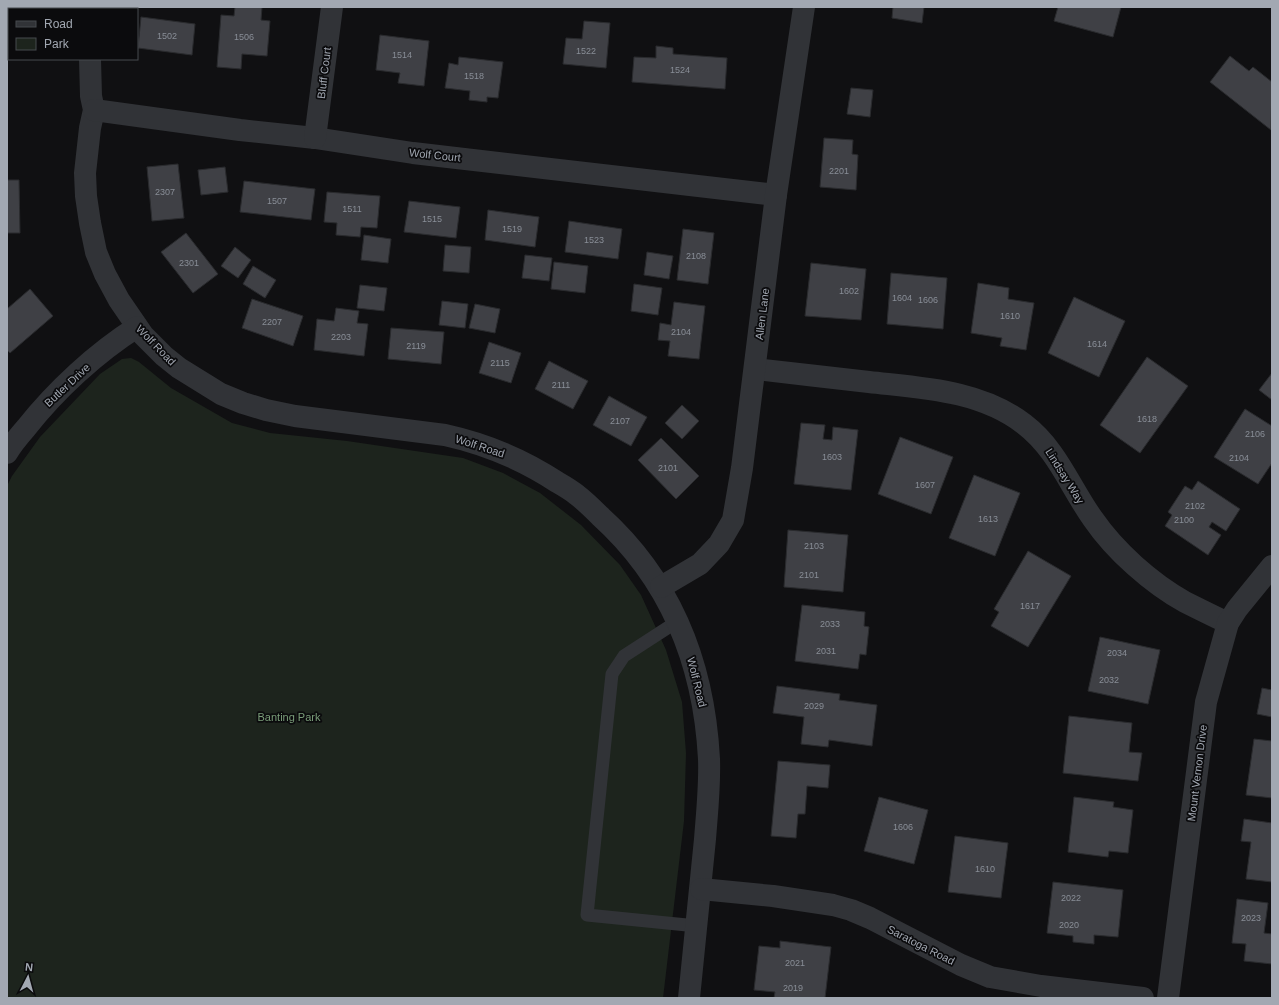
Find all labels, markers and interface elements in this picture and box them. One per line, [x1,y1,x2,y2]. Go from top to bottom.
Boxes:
legend [8,8,138,60]
text: Road [44,17,73,31]
house number: 1502 [157,31,177,41]
house number: 1506 [234,32,254,42]
text: Park [44,37,70,51]
house number: 1522 [576,46,596,56]
street label: Bluff Court [315,47,333,99]
house number: 1514 [392,50,412,60]
house number: 1524 [670,65,690,75]
house number: 1518 [464,71,484,81]
street label: Wolf Court [409,146,461,164]
house number: 2201 [829,166,849,176]
house number: 2307 [155,187,175,197]
house number: 1507 [267,196,287,206]
house number: 1511 [342,204,362,214]
house number: 1515 [422,214,442,224]
house number: 1519 [502,224,522,234]
house number: 1523 [584,235,604,245]
house number: 2108 [686,251,706,261]
house number: 2301 [179,258,199,268]
house number: 1602 [839,286,859,296]
street label: Allen Lane [753,287,771,341]
house number: 1604 [892,293,912,303]
house number: 1606 [918,295,938,305]
house number: 1610 [1000,311,1020,321]
house number: 2207 [262,317,282,327]
street label: Wolf Road [134,322,178,368]
house number: 2104 [671,327,691,337]
house number: 2203 [331,332,351,342]
house number: 1614 [1087,339,1107,349]
house number: 2119 [406,341,426,351]
house number: 2115 [490,358,510,368]
street label: Butler Drive [42,361,92,409]
house number: 2111 [552,380,570,390]
house number: 1618 [1137,414,1157,424]
house number: 2107 [610,416,630,426]
house number: 2106 [1245,429,1265,439]
street label: Wolf Road [454,432,506,460]
street label: Lindsay Way [1043,446,1087,506]
house number: 1603 [822,452,842,462]
house number: 2104 [1229,453,1249,463]
house number: 2101 [658,463,678,473]
house number: 1607 [915,480,935,490]
house number: 2102 [1185,501,1205,511]
house number: 1613 [978,514,998,524]
house number: 2100 [1174,515,1194,525]
house number: 2103 [804,541,824,551]
house number: 2101 [799,570,819,580]
house number: 1617 [1020,601,1040,611]
house number: 2033 [820,619,840,629]
house number: 2031 [816,646,836,656]
house number: 2034 [1107,648,1127,658]
street label: Wolf Road [685,656,709,708]
house number: 2032 [1099,675,1119,685]
house number: 2029 [804,701,824,711]
park label: Banting Park [258,711,321,723]
street label: Mount Vernon Drive [1185,724,1209,822]
house number: 1606 [893,822,913,832]
house number: 1610 [975,864,995,874]
house number: 2022 [1061,893,1081,903]
house number: 2023 [1241,913,1261,923]
house number: 2020 [1059,920,1079,930]
street label: Saratoga Road [885,923,957,967]
north arrow [8,957,48,997]
house number: 2021 [785,958,805,968]
text: N [24,961,34,973]
house number: 2019 [783,983,803,993]

